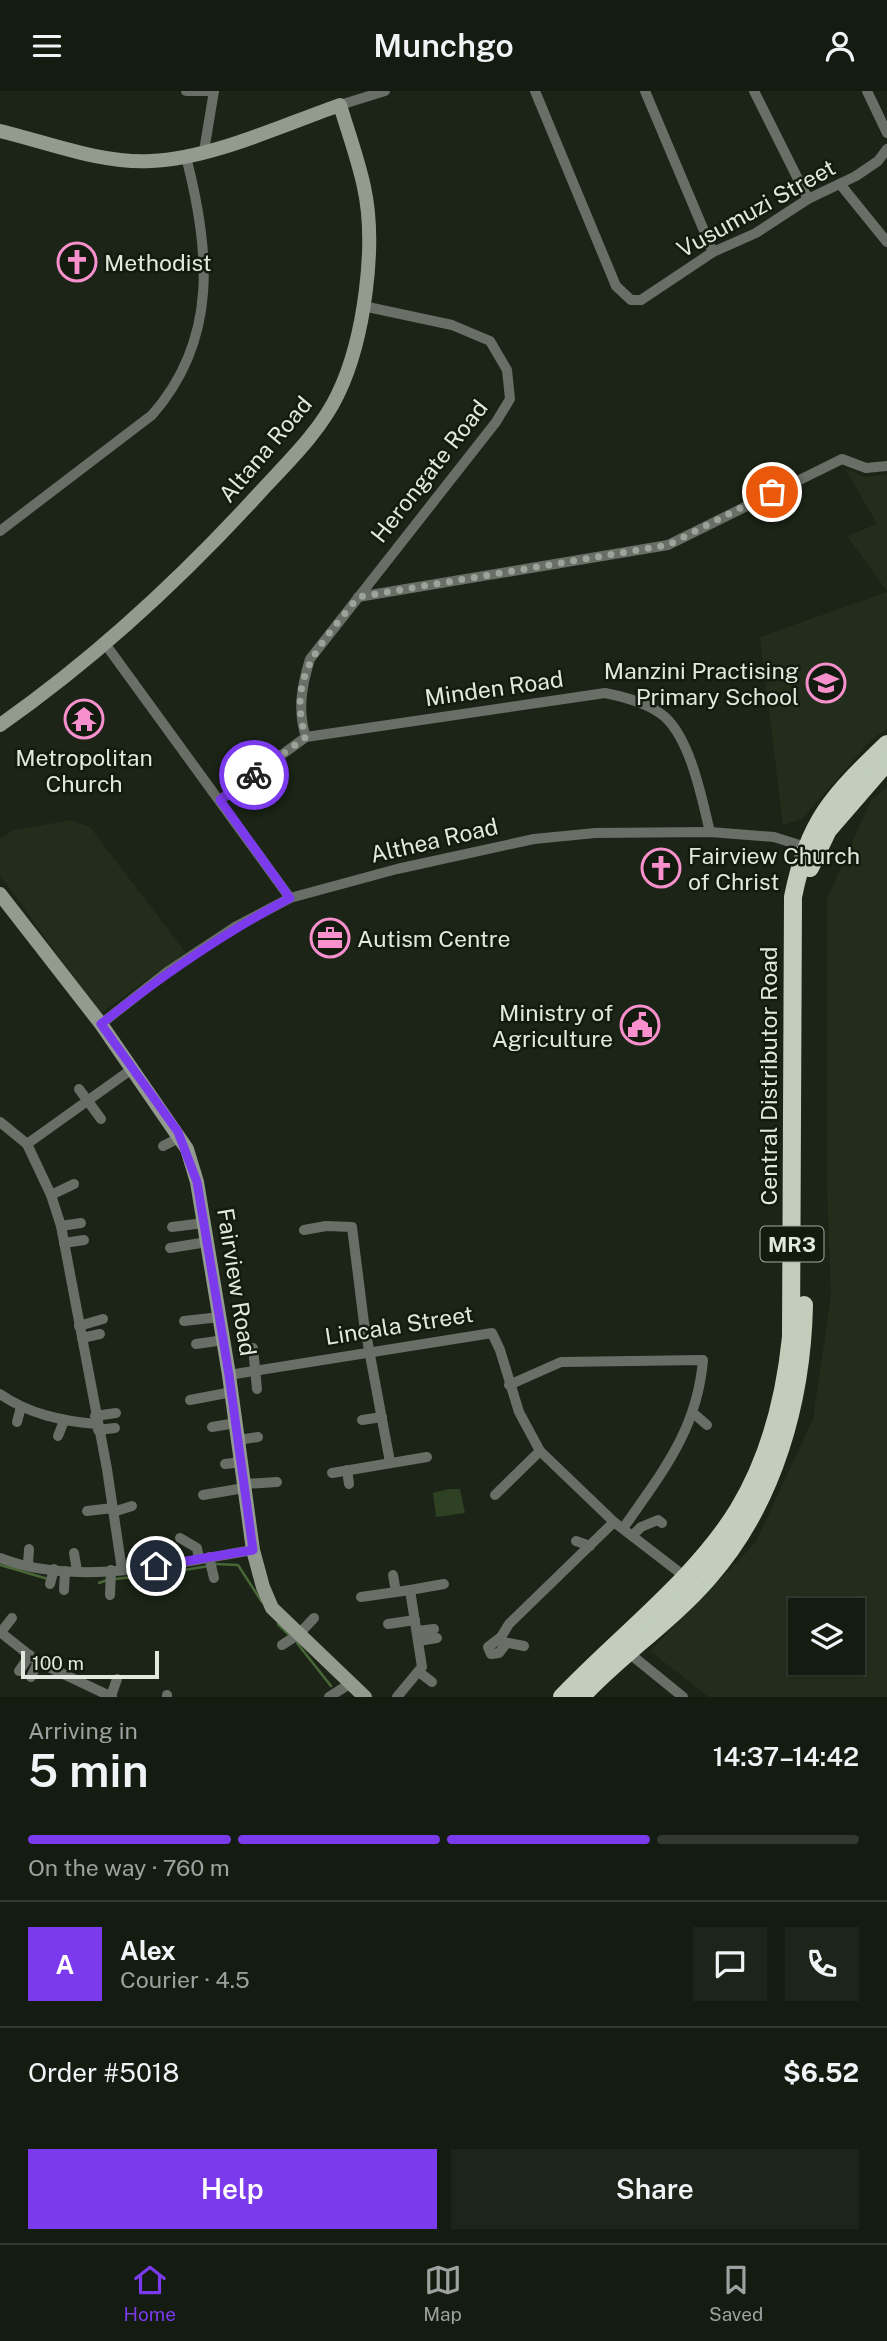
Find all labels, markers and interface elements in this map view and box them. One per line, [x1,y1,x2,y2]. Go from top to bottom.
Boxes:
icon: menu [28,27,66,65]
text: Munchgo [373,27,514,64]
icon: person [821,27,859,65]
street label: Vusumuzi Street [672,153,840,263]
church icon: Methodist [56,241,98,283]
place label: Methodist [104,249,212,276]
street label: Altana Road [213,391,317,507]
street label: Herongate Road [365,394,493,548]
pin [742,462,802,522]
icon: bag [753,473,791,511]
place label: Manzini Practising Primary School [604,657,799,710]
school or university icon: Manzini Practising Primary School [805,662,847,704]
street label: Minden Road [423,665,565,711]
temple icon: Metropolitan Church [63,698,105,740]
courier [219,740,289,810]
place label: Metropolitan Church [15,744,153,797]
icon: bike [235,756,273,794]
street label: Althea Road [367,812,501,868]
place label: Fairview Church of Christ [688,842,860,895]
church icon: Fairview Church of Christ [640,847,682,889]
office icon: Autism Centre [309,917,351,959]
place label: Autism Centre [357,925,511,952]
street label: Central Distributor Road [755,947,782,1205]
place label: Ministry of Agriculture [492,999,613,1052]
public building icon: Ministry of Agriculture [619,1004,661,1046]
street label: Fairview Road [212,1206,262,1358]
road number: MR3 [760,1227,824,1261]
street label: Lincala Street [323,1300,475,1350]
pin [126,1536,186,1596]
icon: home [137,1547,175,1585]
map controls [788,1598,865,1675]
button: layers [788,1598,865,1675]
scale bar [21,1648,159,1680]
text: 100 m [32,1652,84,1674]
text: Arriving in [28,1717,138,1744]
text: 14:37–14:42 [713,1741,859,1772]
text: 5 min [28,1743,149,1797]
text: On the way · 760 m [28,1854,230,1881]
button: chat [693,1927,767,2001]
button: phone [785,1927,859,2001]
text: Alex [120,1935,176,1966]
text: A [56,1949,74,1980]
text: Courier · 4.5 [120,1966,250,1993]
text: Order #5018 [28,2057,179,2088]
text: $6.52 [783,2057,859,2088]
button: Help [28,2149,437,2229]
button: Share [451,2149,859,2229]
tab: Home [124,2261,176,2325]
tab: Map [423,2261,462,2325]
tab: Saved [709,2261,763,2325]

